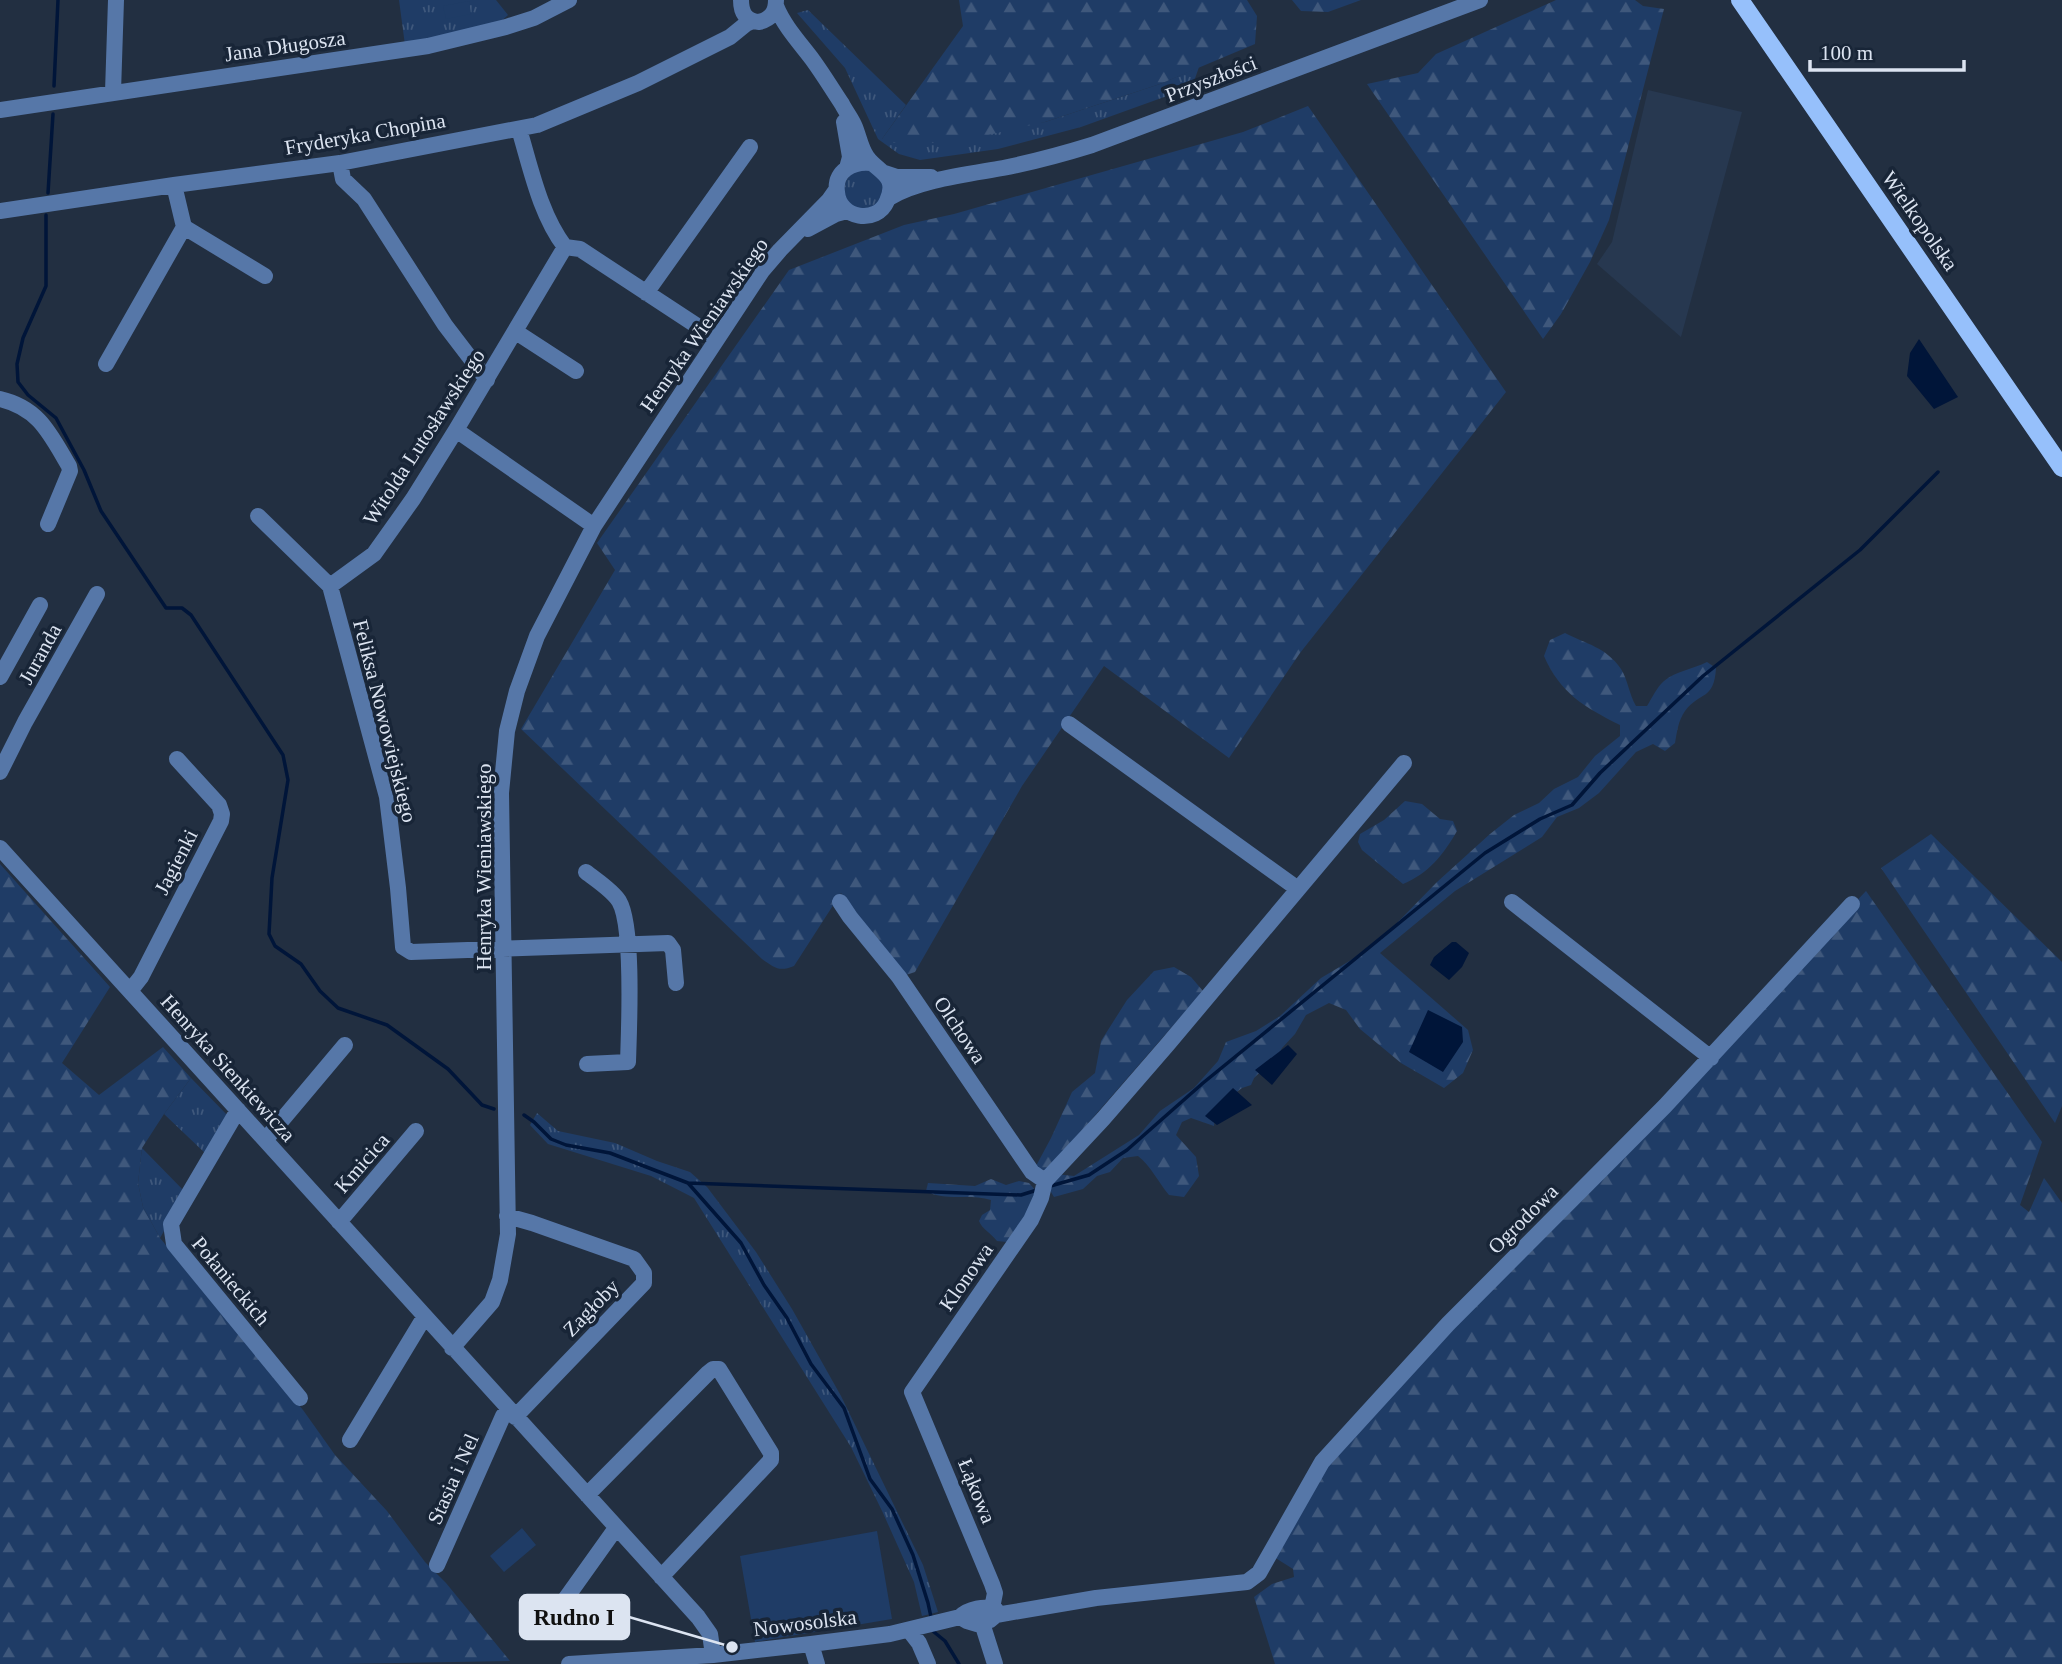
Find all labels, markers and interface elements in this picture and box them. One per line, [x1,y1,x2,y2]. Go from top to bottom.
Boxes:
street label: Jana Długosza [223,26,348,66]
scale bar [1810,28,1964,72]
text: 100 m [1820,41,1873,65]
street label: Przyszłości [1162,51,1260,107]
street label: Fryderyka Chopina [283,108,448,160]
street label: Wielkopolska [1877,167,1963,276]
street label: Henryka Wieniawskiego [635,233,773,417]
street label: Witolda Lutosławskiego [358,344,490,530]
street label: Feliksa Nowowiejskiego [348,617,422,825]
street label: Juranda [14,619,67,688]
street label: Henryka Wieniawskiego [472,764,496,970]
street label: Jagienki [149,825,203,899]
street label: Henryka Sienkiewicza [156,990,301,1147]
street label: Olchowa [929,992,992,1069]
street label: Kmicica [330,1128,395,1198]
street label: Ogrodowa [1483,1179,1563,1259]
street label: Połanieckich [187,1232,275,1331]
street label: Klonowa [934,1238,998,1315]
street label: Zagłoby [558,1274,624,1342]
street label: Stasia i Nel [422,1430,484,1528]
street label: Łąkowa [953,1455,1001,1527]
callout: Rudno I [520,1595,629,1639]
text: Rudno I [533,1605,615,1630]
street label: Nowosolska [752,1605,859,1641]

